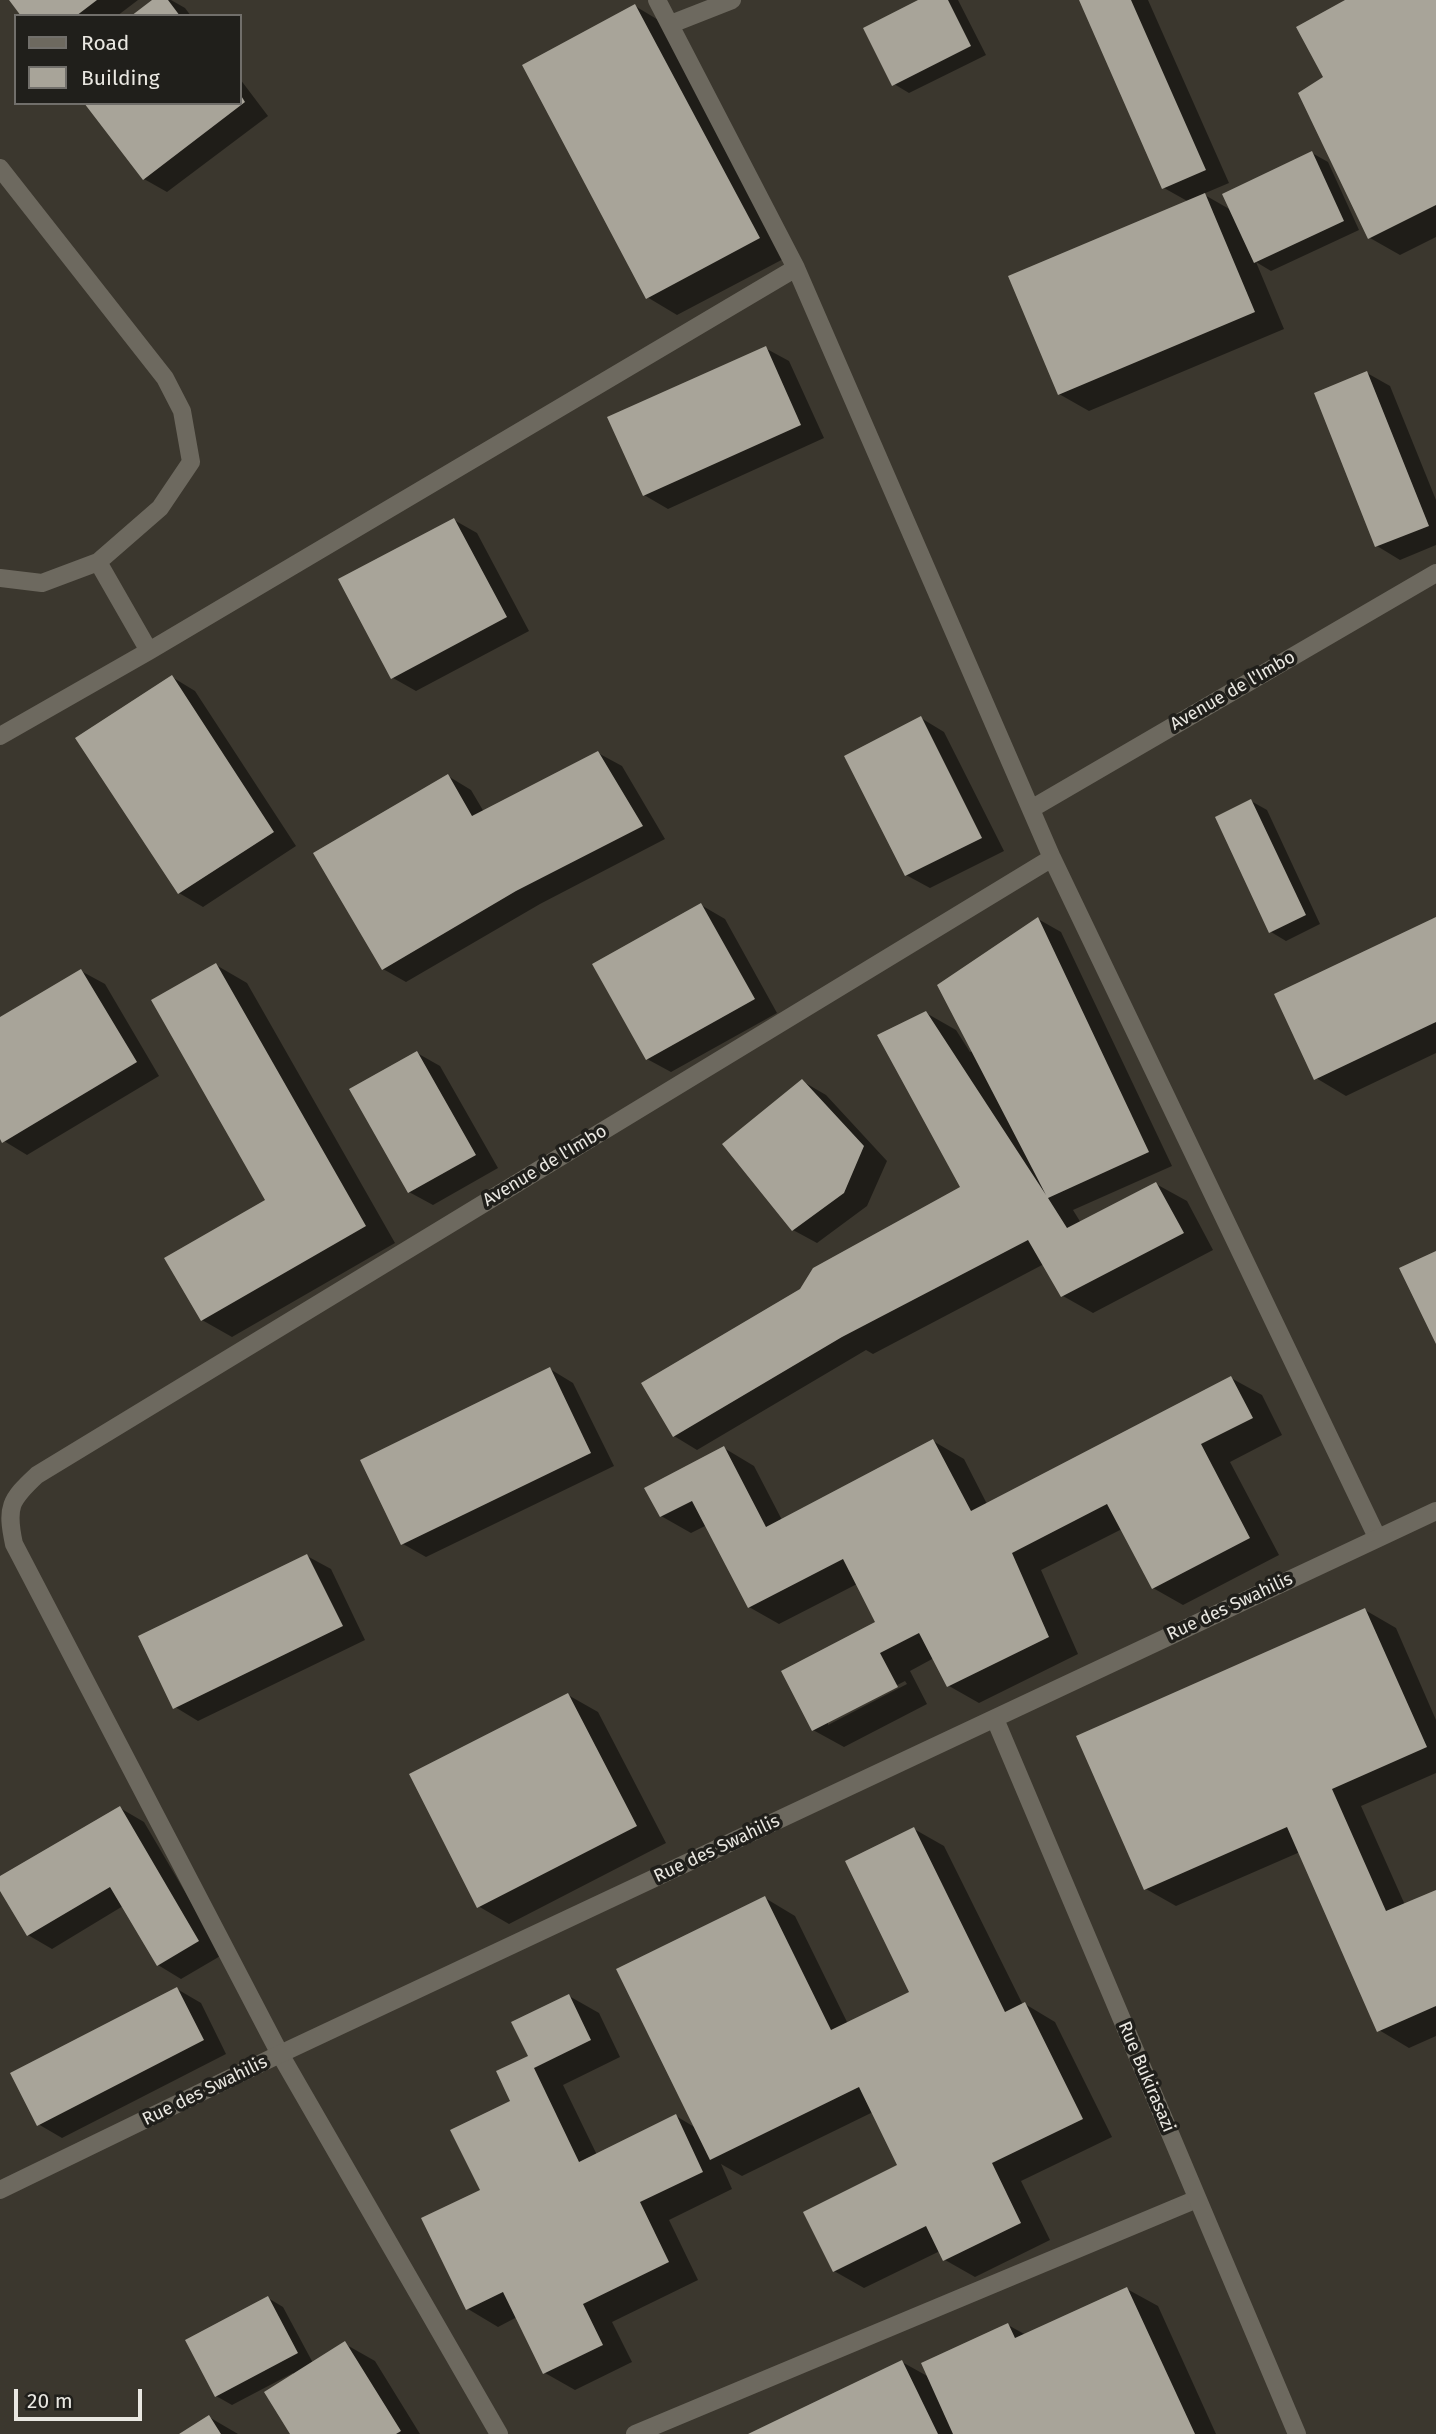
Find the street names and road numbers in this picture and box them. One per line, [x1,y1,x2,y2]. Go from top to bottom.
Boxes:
street label: Avenue de l'Imbo [1167,646,1299,736]
street label: Avenue de l'Imbo [479,1120,611,1212]
street label: Rue des Swahilis [1164,1568,1296,1646]
street label: Rue des Swahilis [651,1810,783,1888]
street label: Rue Bukirasazi [1113,2018,1179,2136]
street label: Rue des Swahilis [139,2051,271,2131]

